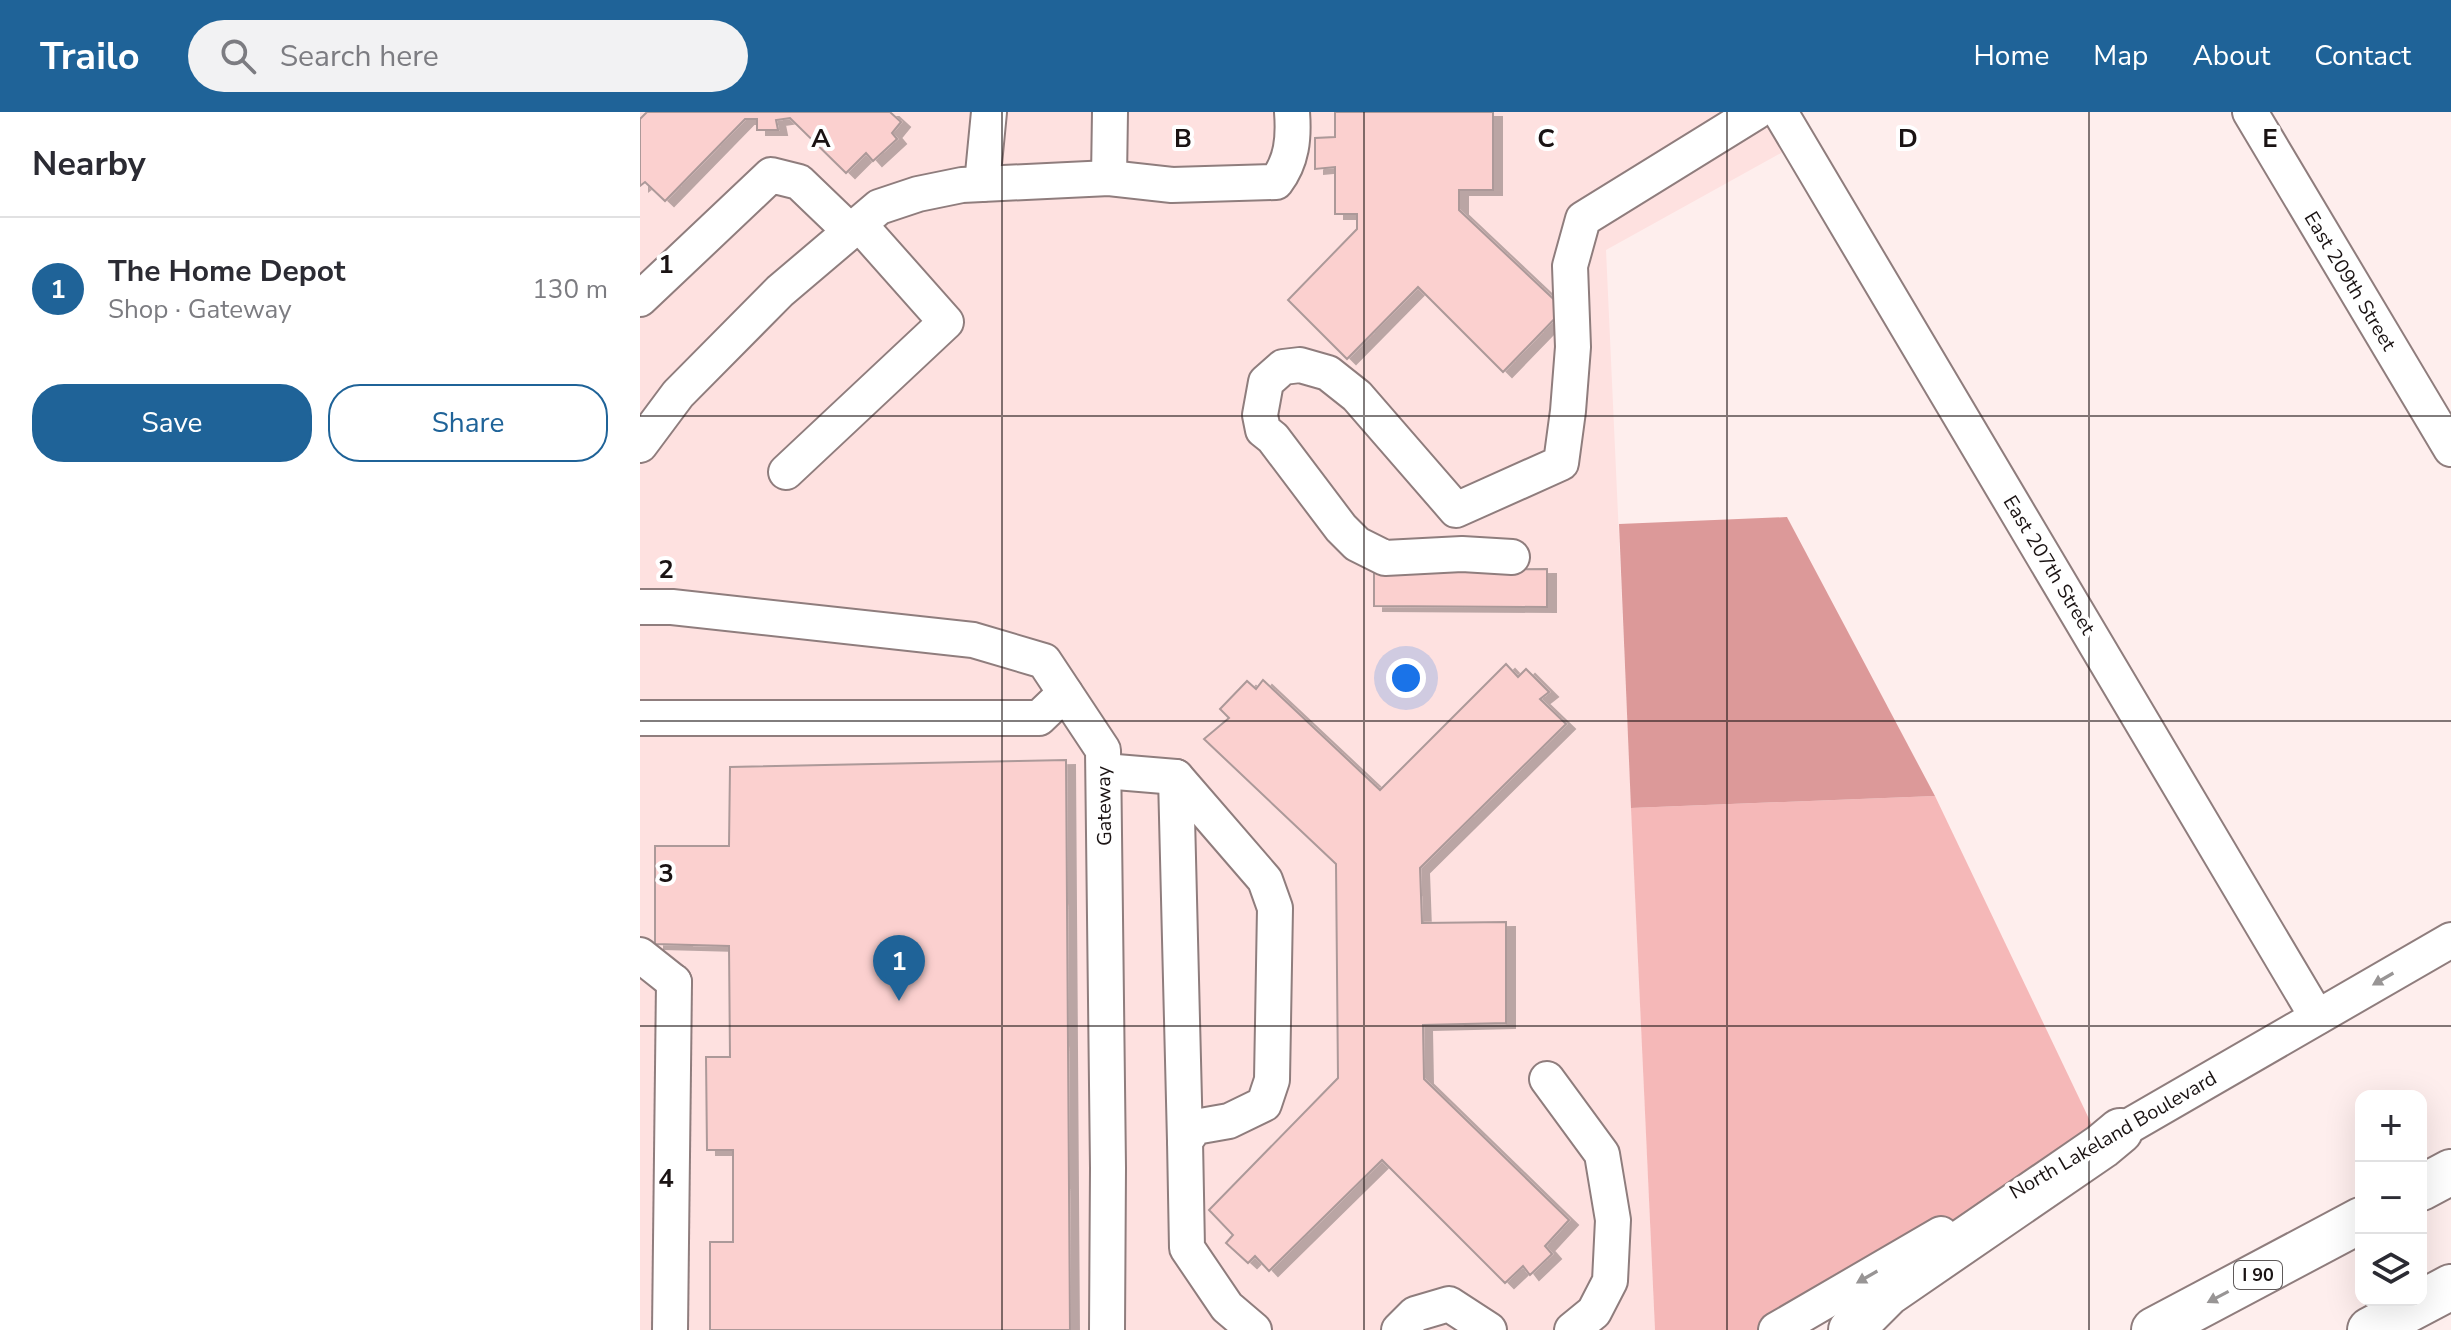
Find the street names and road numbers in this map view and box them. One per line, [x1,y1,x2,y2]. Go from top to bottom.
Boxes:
street label: East 209th Street [2298,206,2403,356]
street label: East 207th Street [1997,490,2102,640]
street label: Gateway [1090,765,1118,846]
street label: North Lakeland Boulevard [2004,1065,2222,1205]
road number: I 90 [2234,1261,2282,1289]

